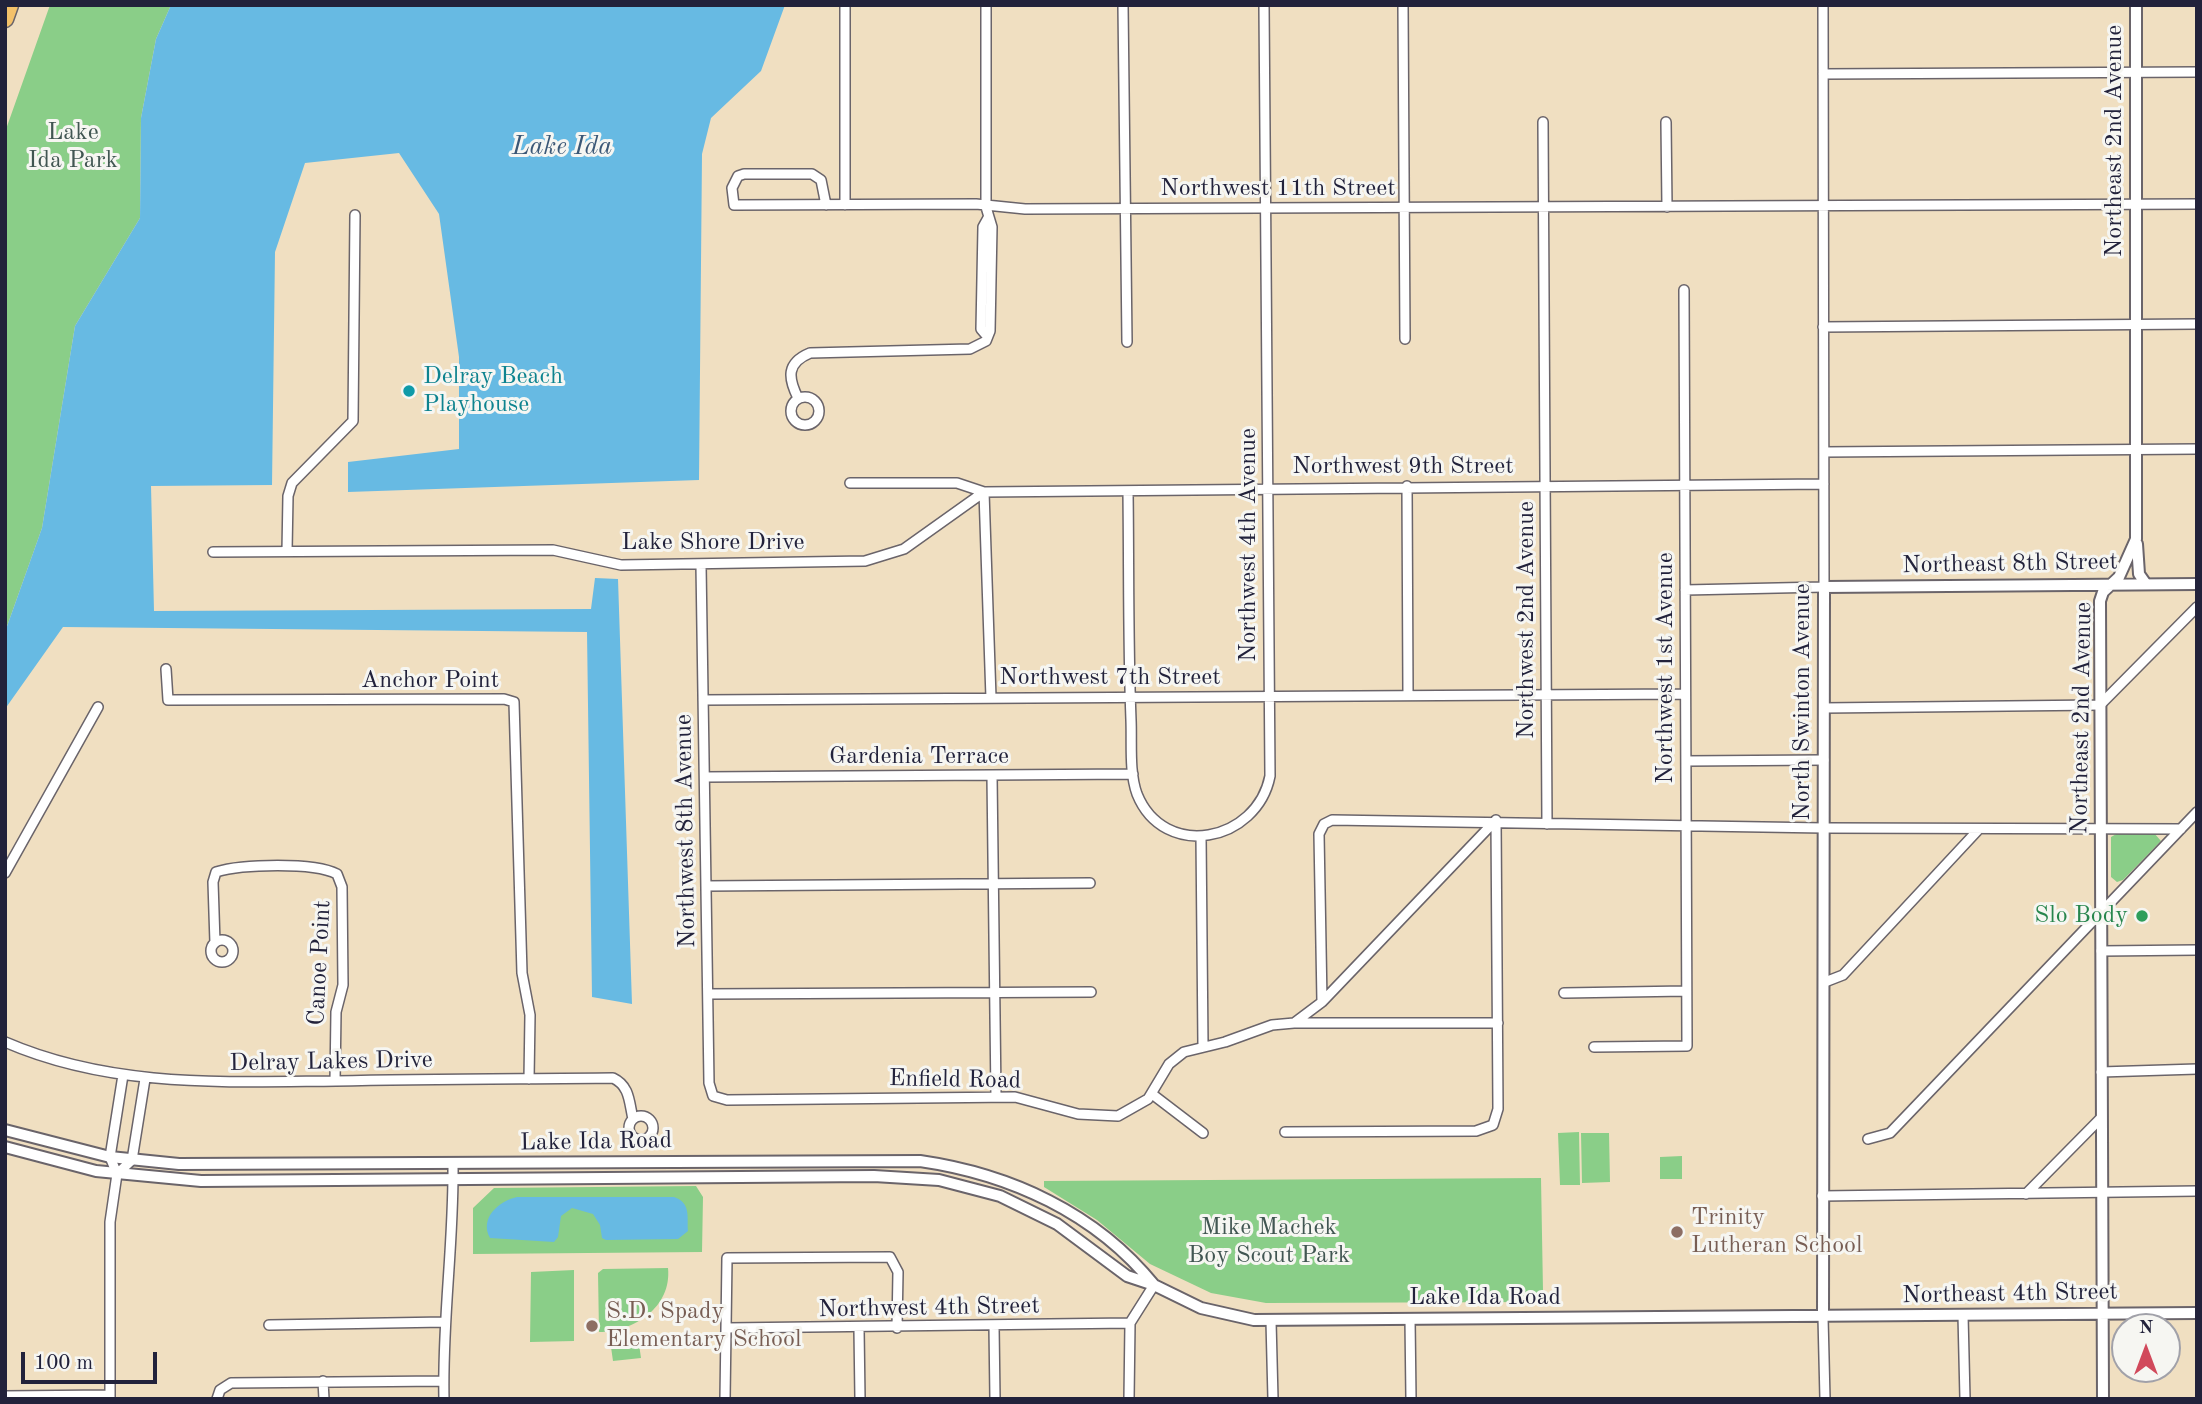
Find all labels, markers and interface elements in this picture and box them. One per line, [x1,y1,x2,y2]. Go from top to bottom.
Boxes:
street label: Northeast 2nd Avenue [2101,25,2129,257]
park label: Lake Ida Park [28,119,118,175]
water label: Lake Ida [512,131,612,163]
street label: Northwest 11th Street [1160,175,1396,203]
place label: Delray Beach Playhouse [423,363,563,419]
marker: Delray Beach Playhouse [401,383,417,399]
street label: Northwest 4th Avenue [1235,428,1263,662]
street label: Northwest 9th Street [1292,453,1514,481]
street label: Northwest 2nd Avenue [1513,501,1541,739]
street label: Lake Shore Drive [621,529,805,557]
street label: Northeast 8th Street [1902,548,2118,580]
street label: Northwest 1st Avenue [1652,552,1680,784]
street label: North Swinton Avenue [1789,583,1817,821]
street label: Northeast 2nd Avenue [2066,602,2098,834]
street label: Northwest 7th Street [999,664,1221,692]
street label: Anchor Point [361,667,499,695]
street label: Northwest 8th Avenue [670,714,702,948]
street label: Gardenia Terrace [829,743,1009,771]
street label: Canoe Point [302,900,338,1026]
place label: Slo Body [2034,902,2128,930]
marker: Slo Body [2134,908,2150,924]
street label: Delray Lakes Drive [229,1046,433,1078]
street label: Enfield Road [889,1064,1021,1096]
street label: Lake Ida Road [520,1126,672,1158]
place label: Trinity Lutheran School [1691,1204,1862,1260]
park label: Mike Machek Boy Scout Park [1188,1214,1350,1270]
marker: Trinity Lutheran School [1669,1224,1685,1240]
street label: Northeast 4th Street [1902,1278,2118,1310]
street label: Lake Ida Road [1409,1284,1561,1312]
street label: Northwest 4th Street [818,1292,1040,1324]
place label: S.D. Spady Elementary School [606,1298,801,1354]
north arrow [2111,1313,2181,1383]
marker: S.D. Spady Elementary School [584,1318,600,1334]
text: N [2139,1319,2153,1338]
scale bar [24,1338,161,1382]
text: 100 m [34,1353,93,1374]

